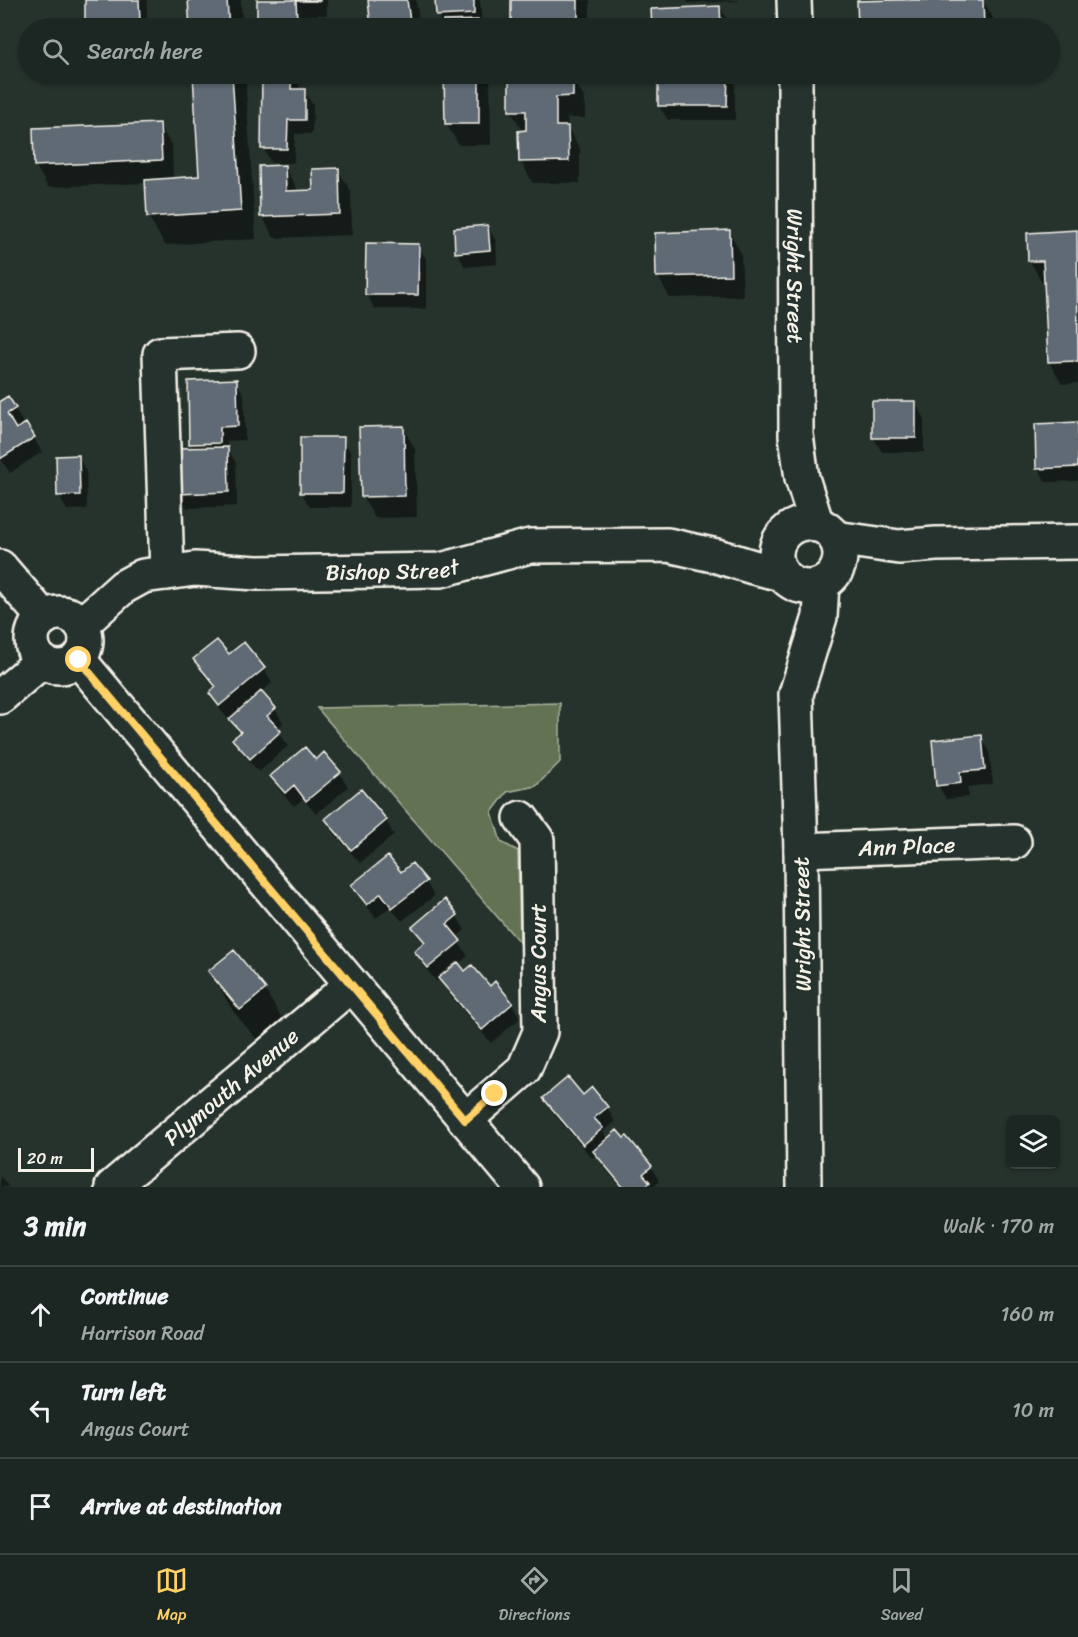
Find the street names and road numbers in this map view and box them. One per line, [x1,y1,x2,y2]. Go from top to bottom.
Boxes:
street label: Wright Street [776,209,815,344]
street label: Bishop Street [325,546,465,591]
street label: Ann Place [857,825,956,867]
street label: Wright Street [781,856,823,992]
street label: Angus Court [519,903,558,1024]
street label: Plymouth Avenue [154,1017,308,1155]

